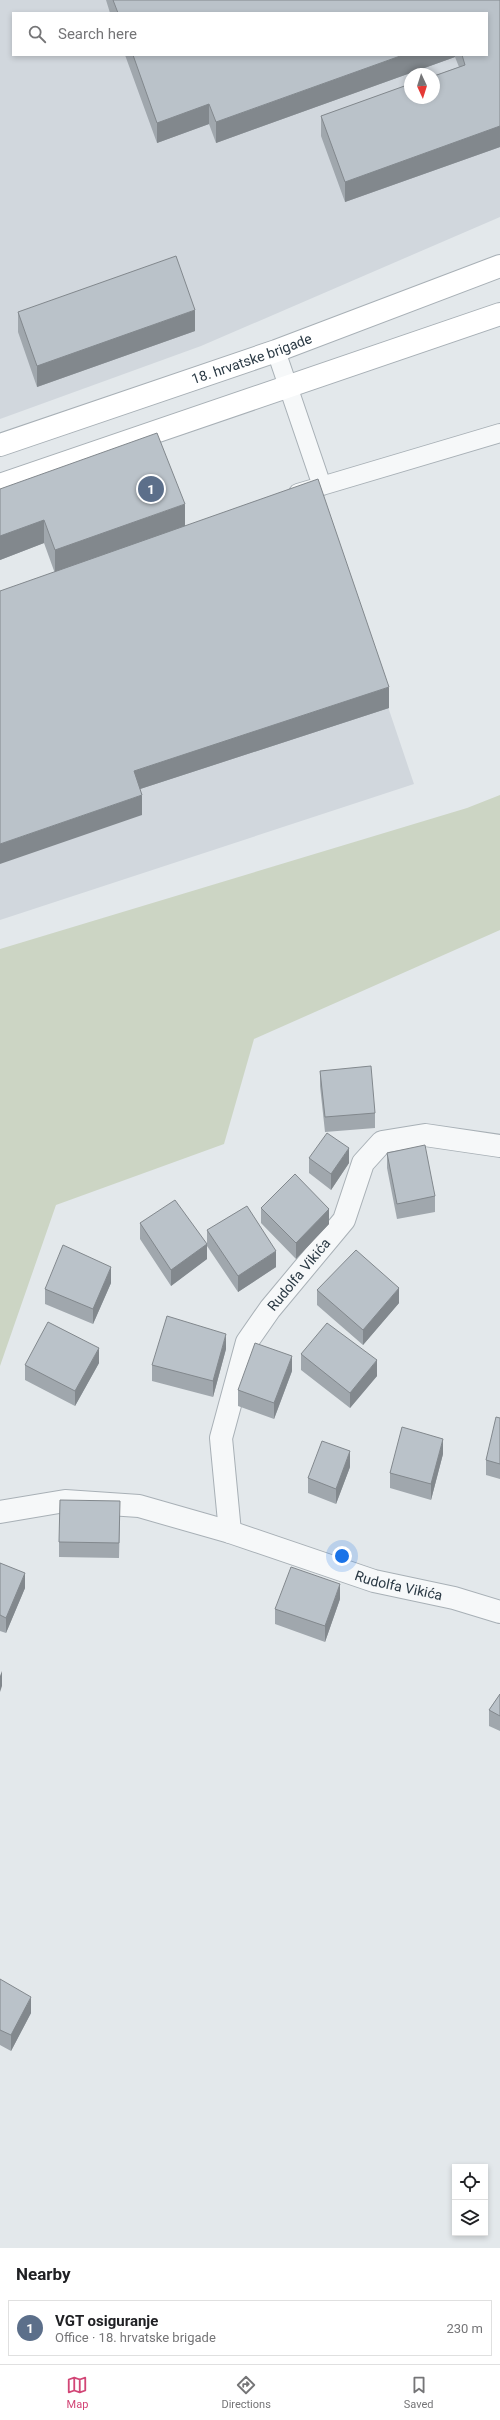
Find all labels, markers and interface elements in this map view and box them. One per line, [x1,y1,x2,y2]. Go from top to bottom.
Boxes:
search box [12,12,488,56]
icon: search [26,23,48,45]
text: Search here [58,25,137,43]
north arrow [404,68,440,104]
street label: 18. hrvatske brigade [189,330,314,387]
pin: 1 [138,474,164,504]
street label: Rudolfa Vikića [264,1235,333,1314]
your location [332,1546,352,1566]
street label: Rudolfa Vikića [353,1567,444,1603]
map controls [452,2164,488,2236]
button: locate [452,2164,488,2200]
button: layers [452,2200,488,2236]
text: Nearby [16,2264,71,2284]
text: VGT osiguranje [55,2312,158,2330]
text: 1 [26,2321,34,2336]
text: 230 m [446,2321,483,2336]
text: Office · 18. hrvatske brigade [55,2330,216,2345]
tab: Map [66,2374,88,2411]
tab: Directions [221,2374,271,2411]
tab: Saved [404,2374,434,2411]

